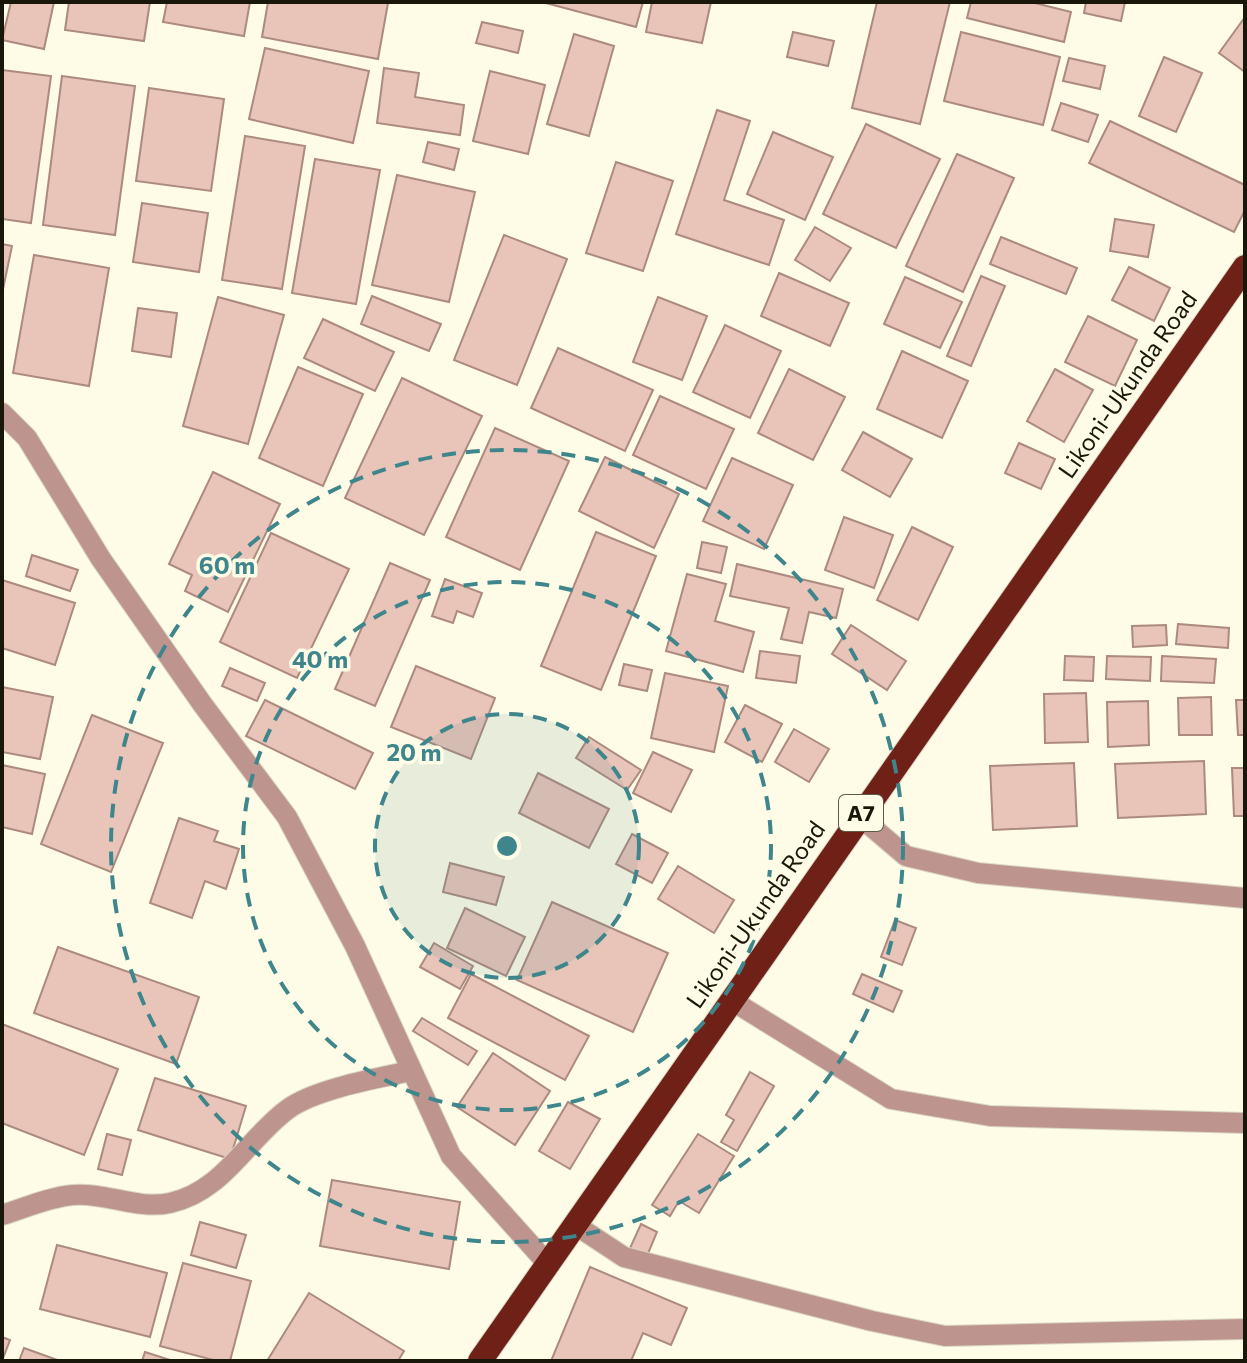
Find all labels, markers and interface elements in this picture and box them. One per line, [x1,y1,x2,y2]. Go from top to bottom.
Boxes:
street label: Likoni-Ukunda Road [1051,285,1202,483]
text: 60 m [199,550,255,579]
text: 40 m [292,644,348,673]
text: 20 m [387,737,441,766]
road number: A7 [839,795,883,831]
street label: Likoni-Ukunda Road [679,815,830,1013]
centre of rings [493,832,521,860]

